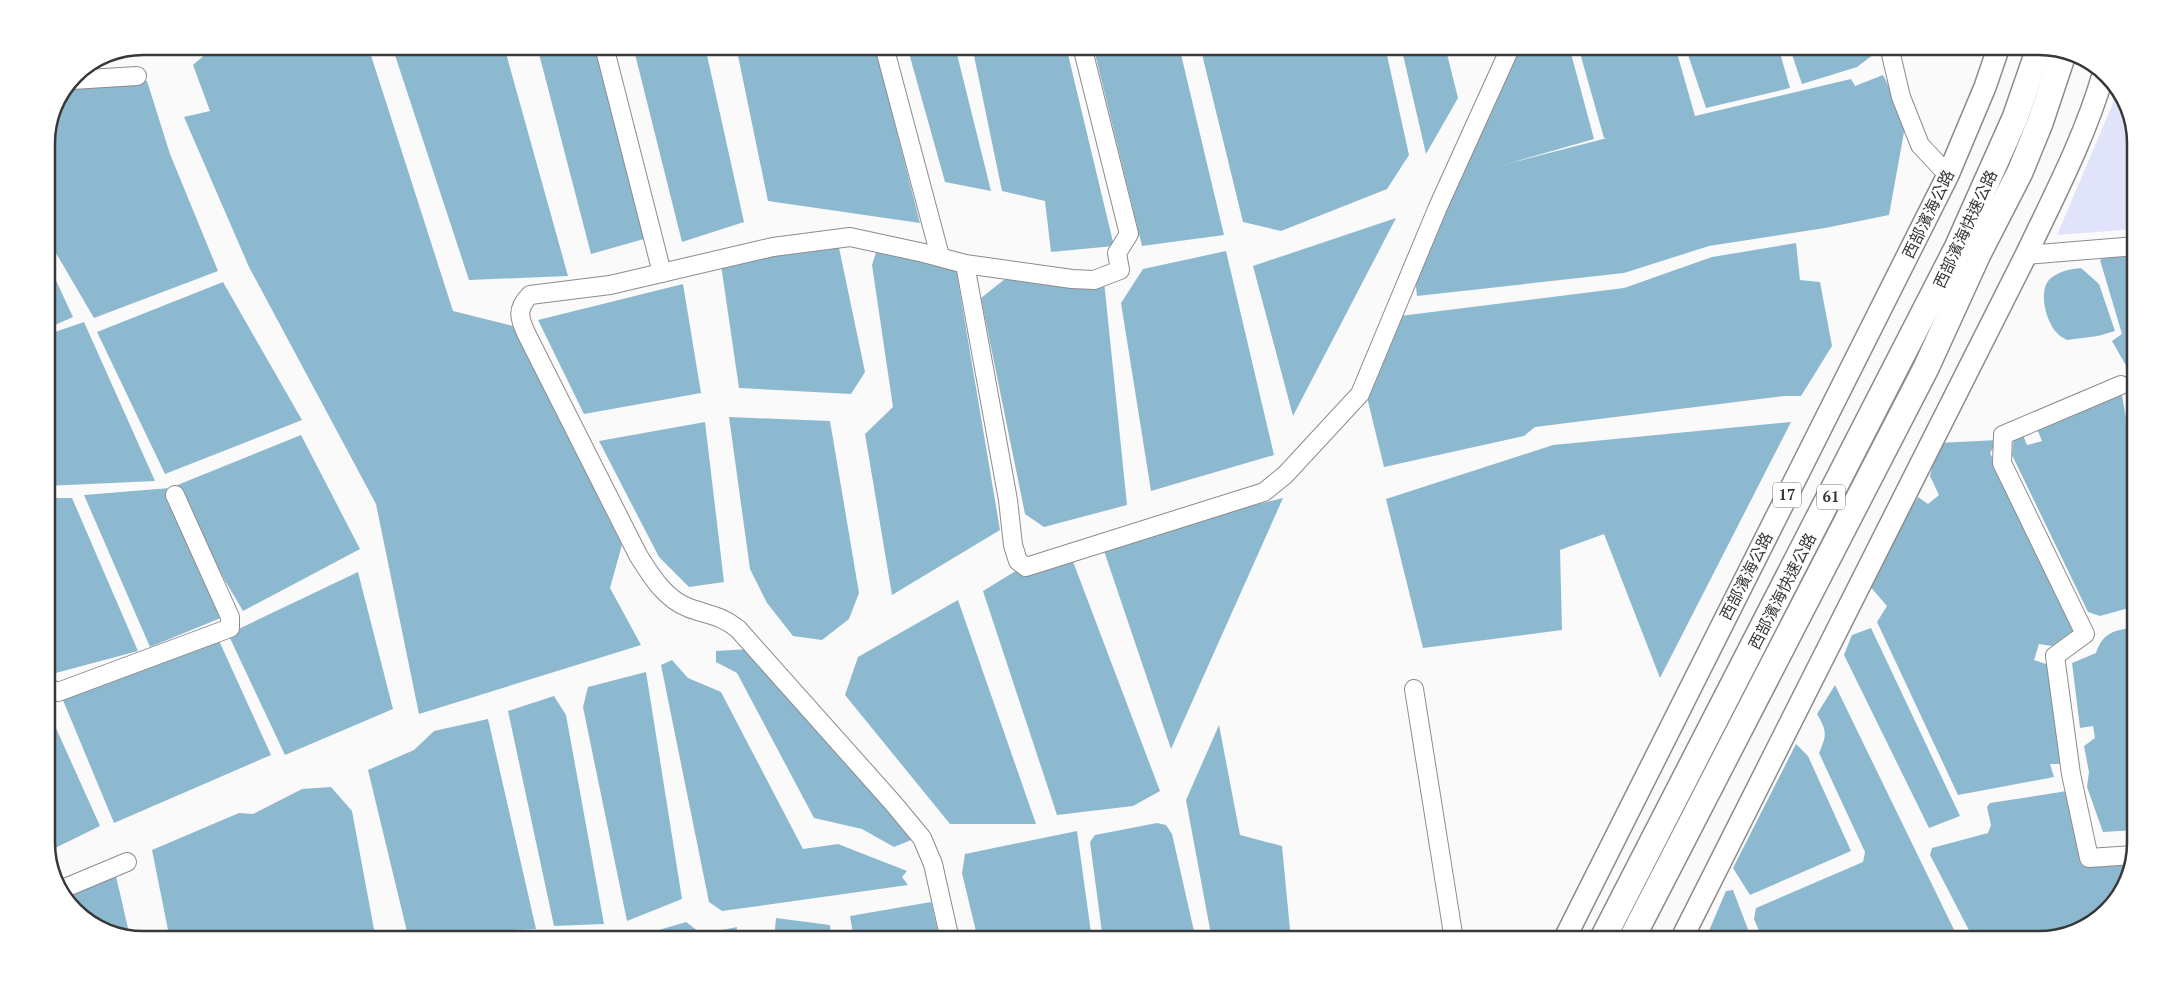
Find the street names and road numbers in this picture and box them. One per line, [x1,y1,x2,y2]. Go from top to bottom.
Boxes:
street label: 西部濱海公路 [1897,166,1959,262]
street label: 西部濱海快速公路 [1928,166,2002,292]
road number: 17 [1773,482,1801,508]
road number: 61 [1817,484,1845,510]
street label: 西部濱海公路 [1714,528,1778,624]
street label: 西部濱海快速公路 [1743,529,1821,653]

